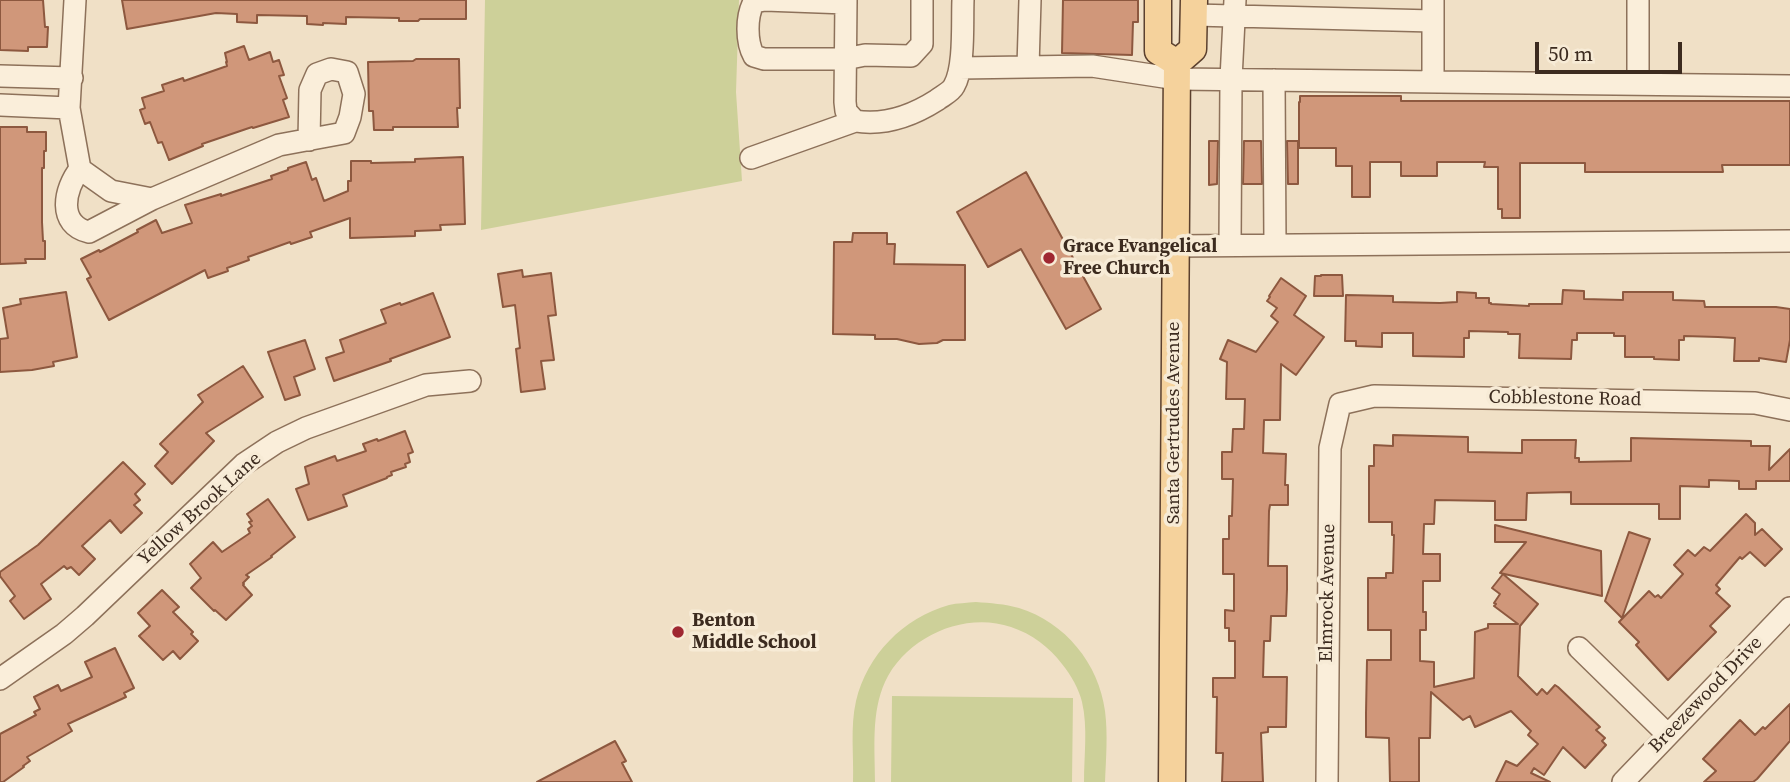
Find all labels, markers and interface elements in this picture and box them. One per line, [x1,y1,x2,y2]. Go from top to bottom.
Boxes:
scale bar [1538,28,1685,72]
text: 50 m [1548,39,1593,68]
place label: Grace Evangelical Free Church [1063,236,1217,280]
marker: Grace Evangelical Free Church [1041,250,1057,266]
street label: Santa Gertrudes Avenue [1163,322,1185,524]
street label: Cobblestone Road [1488,386,1642,412]
street label: Yellow Brook Lane [134,448,266,570]
street label: Elmrock Avenue [1315,523,1341,663]
place label: Benton Middle School [692,610,817,654]
marker: Benton Middle School [670,624,686,640]
street label: Breezewood Drive [1645,632,1767,758]

